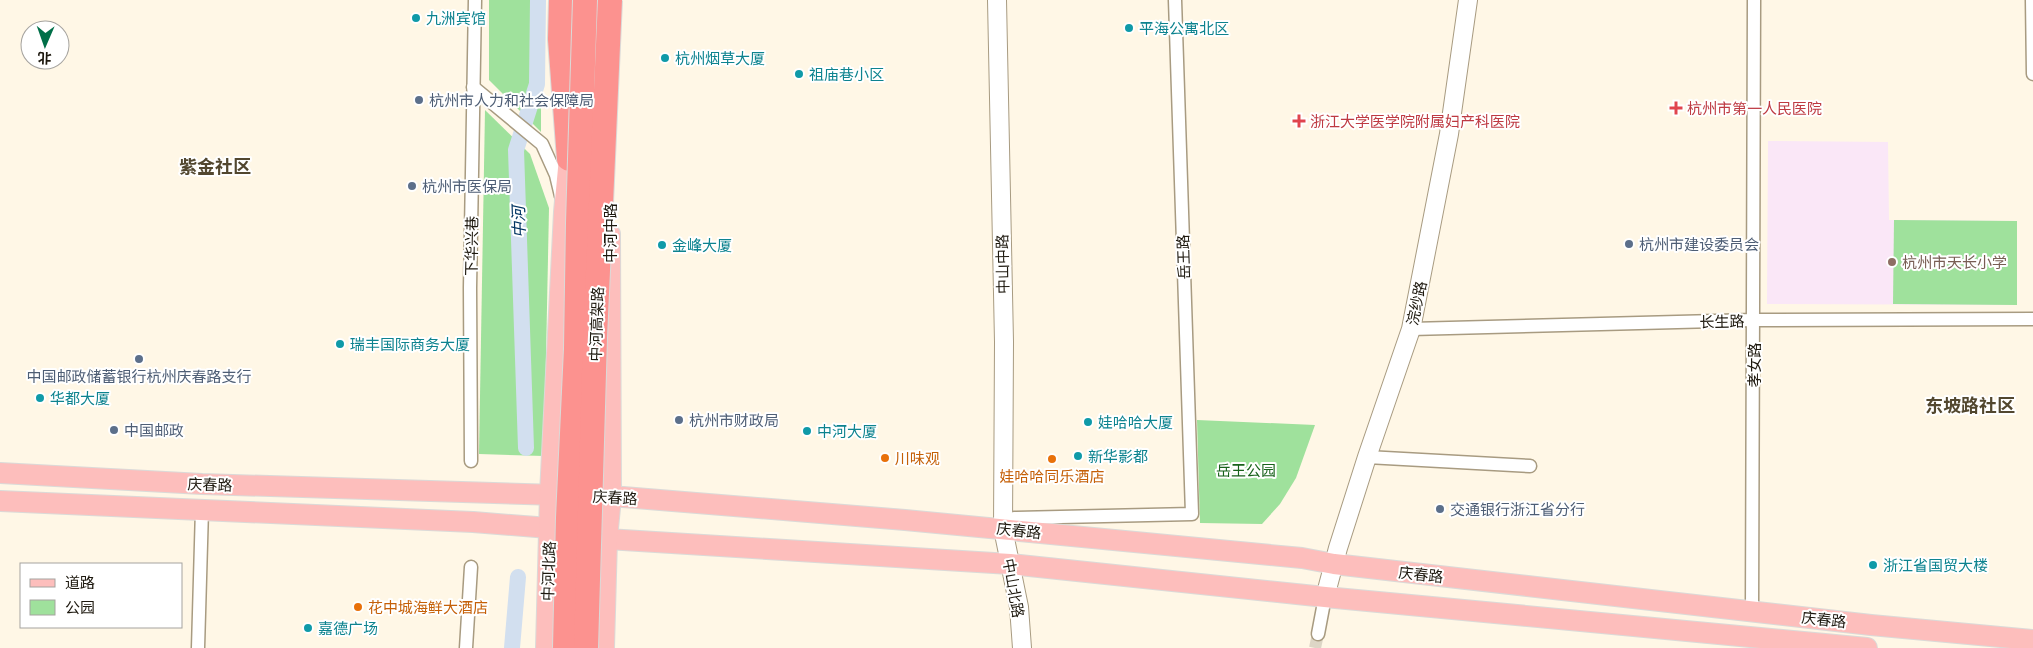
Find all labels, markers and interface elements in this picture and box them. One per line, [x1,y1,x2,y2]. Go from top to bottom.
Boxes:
place label: 九洲宾馆 [426,9,486,27]
marker: 九洲宾馆 [410,12,422,24]
place label: 平海公寓北区 [1139,19,1229,37]
north arrow [20,20,70,70]
marker: 平海公寓北区 [1123,22,1135,34]
place label: 杭州烟草大厦 [675,49,765,67]
text: 北 [37,50,52,67]
marker: 杭州烟草大厦 [659,52,671,64]
place label: 祖庙巷小区 [809,65,884,83]
marker: 祖庙巷小区 [793,68,805,80]
place label: 杭州市人力和社会保障局 [429,91,594,109]
marker: 杭州市人力和社会保障局 [413,94,425,106]
place label: 杭州市第一人民医院 [1687,99,1822,117]
marker: 杭州市第一人民医院 [1669,101,1683,115]
place label: 浙江大学医学院附属妇产科医院 [1310,112,1520,130]
marker: 浙江大学医学院附属妇产科医院 [1292,114,1306,128]
district label: 紫金社区 [179,155,251,177]
place label: 杭州市医保局 [422,177,512,195]
marker: 杭州市医保局 [406,180,418,192]
water label: 中河 [508,203,528,238]
street label: 中河中路 [601,203,619,263]
street label: 下华兴巷 [461,216,481,276]
street label: 中山中路 [992,234,1012,294]
street label: 岳王路 [1173,234,1193,280]
place label: 杭州市建设委员会 [1639,235,1759,253]
place label: 金峰大厦 [672,236,732,254]
marker: 杭州市建设委员会 [1623,238,1635,250]
marker: 金峰大厦 [656,239,668,251]
place label: 杭州市天长小学 [1902,253,2007,271]
marker: 杭州市天长小学 [1886,256,1898,268]
street label: 浣纱路 [1403,279,1429,327]
street label: 中河高架路 [586,286,606,362]
street label: 长生路 [1699,312,1745,330]
place label: 瑞丰国际商务大厦 [350,335,470,353]
marker: 瑞丰国际商务大厦 [334,338,346,350]
street label: 孝女路 [1745,342,1763,388]
marker: 中国邮政储蓄银行杭州庆春路支行 [133,353,145,365]
place label: 中国邮政储蓄银行杭州庆春路支行 [26,367,252,385]
place label: 华都大厦 [50,389,110,407]
marker: 华都大厦 [34,392,46,404]
district label: 东坡路社区 [1925,394,2015,416]
place label: 杭州市财政局 [689,411,779,429]
place label: 娃哈哈大厦 [1098,413,1173,431]
marker: 杭州市财政局 [673,414,685,426]
marker: 娃哈哈大厦 [1082,416,1094,428]
place label: 中国邮政 [124,421,184,439]
place label: 中河大厦 [817,422,877,440]
marker: 中国邮政 [108,424,120,436]
marker: 中河大厦 [801,425,813,437]
place label: 新华影都 [1088,447,1148,465]
place label: 川味观 [895,449,940,467]
marker: 新华影都 [1072,450,1084,462]
marker: 川味观 [879,452,891,464]
marker: 娃哈哈同乐酒店 [1046,453,1058,465]
park label: 岳王公园 [1216,461,1276,479]
place label: 娃哈哈同乐酒店 [999,467,1105,485]
street label: 庆春路 [187,474,233,494]
street label: 庆春路 [592,487,638,507]
place label: 交通银行浙江省分行 [1450,500,1585,518]
marker: 交通银行浙江省分行 [1434,503,1446,515]
street label: 庆春路 [996,519,1042,541]
street label: 中河北路 [538,541,558,601]
place label: 浙江省国贸大楼 [1883,556,1988,574]
street label: 中山北路 [1000,557,1028,619]
marker: 浙江省国贸大楼 [1867,559,1879,571]
legend [20,563,182,628]
street label: 庆春路 [1398,563,1444,585]
text: 道路 [65,573,95,591]
text: 公园 [65,598,95,616]
place label: 花中城海鲜大酒店 [368,598,488,616]
marker: 花中城海鲜大酒店 [352,601,364,613]
street label: 庆春路 [1801,608,1847,630]
place label: 嘉德广场 [318,619,378,637]
marker: 嘉德广场 [302,622,314,634]

